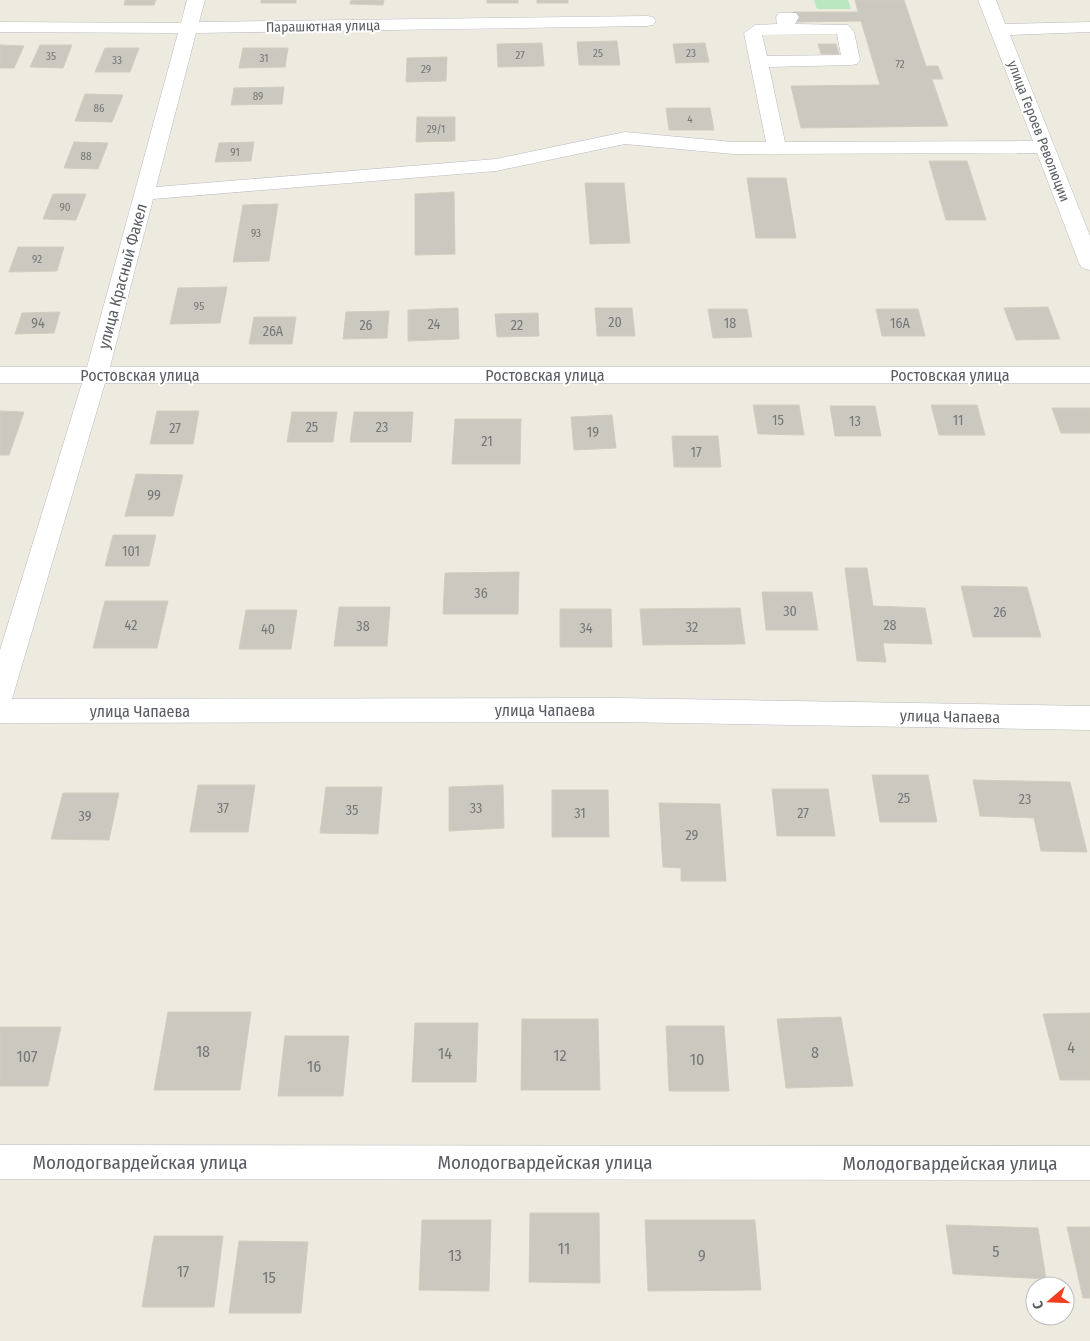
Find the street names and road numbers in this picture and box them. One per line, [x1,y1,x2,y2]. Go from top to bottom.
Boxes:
street label: Парашютная улица [266,17,380,36]
street label: улица Героев Революции [1004,58,1073,204]
street label: улица Красный Факел [94,201,151,351]
street label: Ростовская улица [80,366,200,385]
street label: Ростовская улица [485,366,605,385]
street label: Ростовская улица [890,366,1010,385]
street label: улица Чапаева [495,701,595,720]
street label: улица Чапаева [90,702,190,721]
street label: улица Чапаева [900,706,1001,727]
street label: Молодогвардейская улица [32,1151,248,1174]
street label: Молодогвардейская улица [437,1151,653,1174]
street label: Молодогвардейская улица [842,1152,1058,1175]

